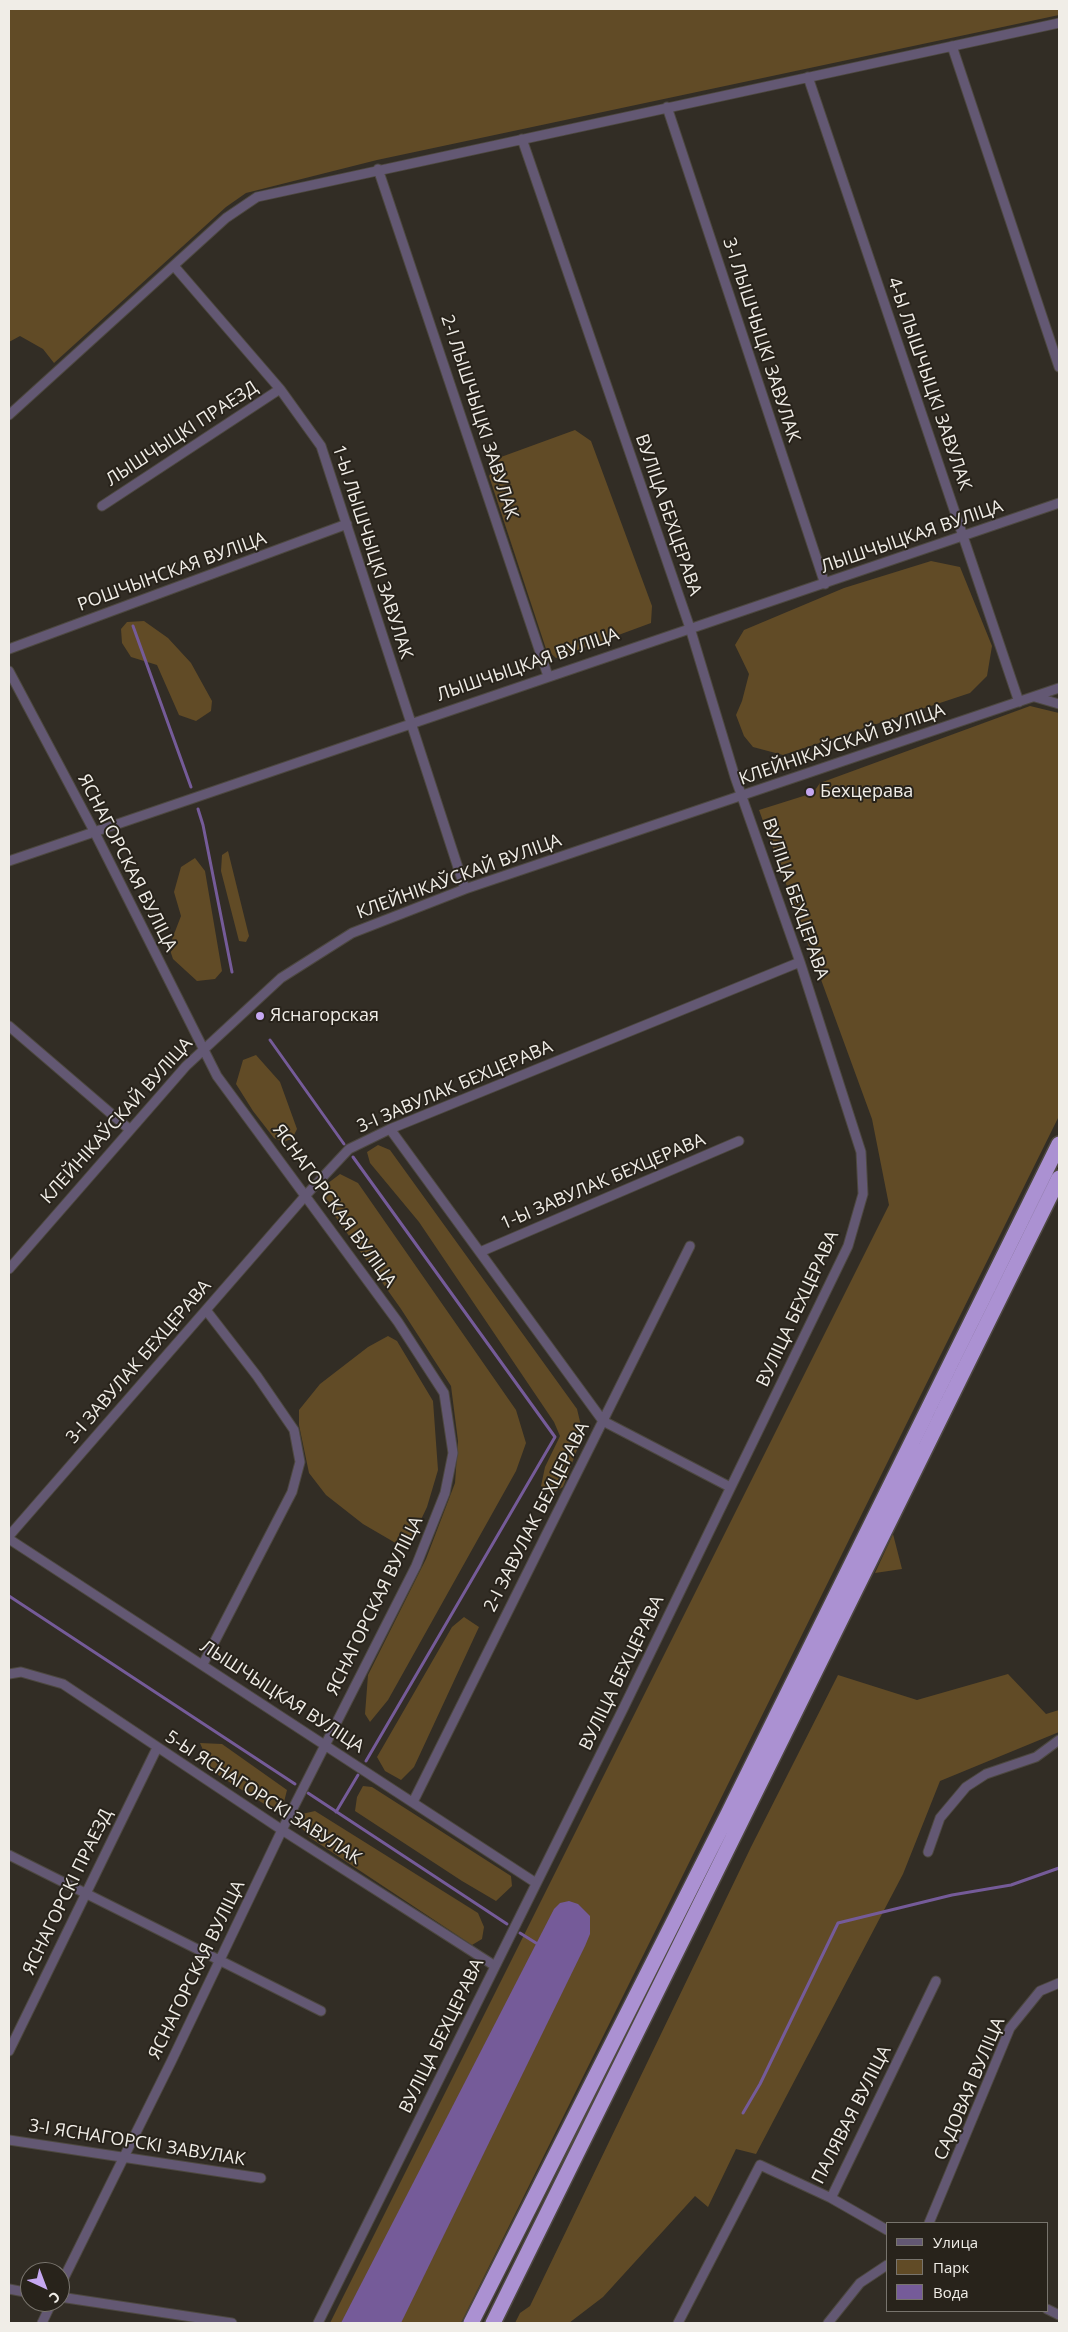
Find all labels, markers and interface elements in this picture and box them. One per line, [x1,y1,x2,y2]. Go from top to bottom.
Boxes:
street label: 3-І ЛЫШЧЫЦКІ ЗАВУЛАК [718,235,804,445]
street label: 4-Ы ЛЫШЧЫЦКІ ЗАВУЛАК [882,275,976,493]
street label: 2-І ЛЫШЧЫЦКІ ЗАВУЛАК [436,312,522,522]
street label: ЛЫШЧЫЦКІ ПРАЕЗД [102,377,262,491]
street label: ВУЛІЦА БЕХЦЕРАВА [630,431,706,599]
street label: 1-Ы ЛЫШЧЫЦКІ ЗАВУЛАК [327,442,417,662]
street label: ЛЫШЧЫЦКАЯ ВУЛІЦА [818,496,1006,578]
street label: РОШЧЫНСКАЯ ВУЛІЦА [75,528,269,616]
street label: ЛЫШЧЫЦКАЯ ВУЛІЦА [434,624,622,706]
street label: КЛЕЙНІКАЎСКАЙ ВУЛІЦА [736,700,948,790]
street label: ЯСНАГОРСКАЯ ВУЛІЦА [73,771,181,955]
place label: Бехцерава [820,781,913,803]
marker: Бехцерава [804,786,816,798]
street label: ВУЛІЦА БЕХЦЕРАВА [757,815,833,983]
street label: КЛЕЙНІКАЎСКАЙ ВУЛІЦА [354,830,564,924]
place label: Яснагорская [270,1005,379,1027]
marker: Яснагорская [254,1010,266,1022]
street label: КЛЕЙНІКАЎСКАЙ ВУЛІЦА [37,1033,197,1209]
street label: 3-І ЗАВУЛАК БЕХЦЕРАВА [354,1036,556,1138]
street label: ЯСНАГОРСКАЯ ВУЛІЦА [268,1120,400,1292]
street label: 1-Ы ЗАВУЛАК БЕХЦЕРАВА [497,1129,709,1235]
street label: ВУЛІЦА БЕХЦЕРАВА [752,1228,844,1390]
street label: 3-І ЗАВУЛАК БЕХЦЕРАВА [62,1276,216,1448]
street label: 2-І ЗАВУЛАК БЕХЦЕРАВА [480,1419,594,1615]
street label: ЯСНАГОРСКАЯ ВУЛІЦА [322,1513,428,1699]
street label: ВУЛІЦА БЕХЦЕРАВА [575,1592,669,1754]
street label: ЛЫШЧЫЦКАЯ ВУЛІЦА [196,1636,368,1758]
street label: 5-Ы ЯСНАГОРСКІ ЗАВУЛАК [161,1727,365,1869]
street label: ЯСНАГОРСКІ ПРАЕЗД [18,1806,118,1978]
street label: ЯСНАГОРСКАЯ ВУЛІЦА [144,1877,250,2063]
street label: ВУЛІЦА БЕХЦЕРАВА [395,1955,489,2117]
street label: САДОВАЯ ВУЛІЦА [930,2014,1010,2164]
street label: ПАЛЯВАЯ ВУЛІЦА [808,2042,896,2188]
street label: 3-І ЯСНАГОРСКІ ЗАВУЛАК [27,2115,247,2171]
legend [886,2222,1048,2312]
text: Улица [933,2232,978,2252]
text: Парк [933,2257,969,2277]
north arrow [20,2262,70,2312]
text: Вода [933,2282,969,2302]
text: С [45,2288,65,2308]

